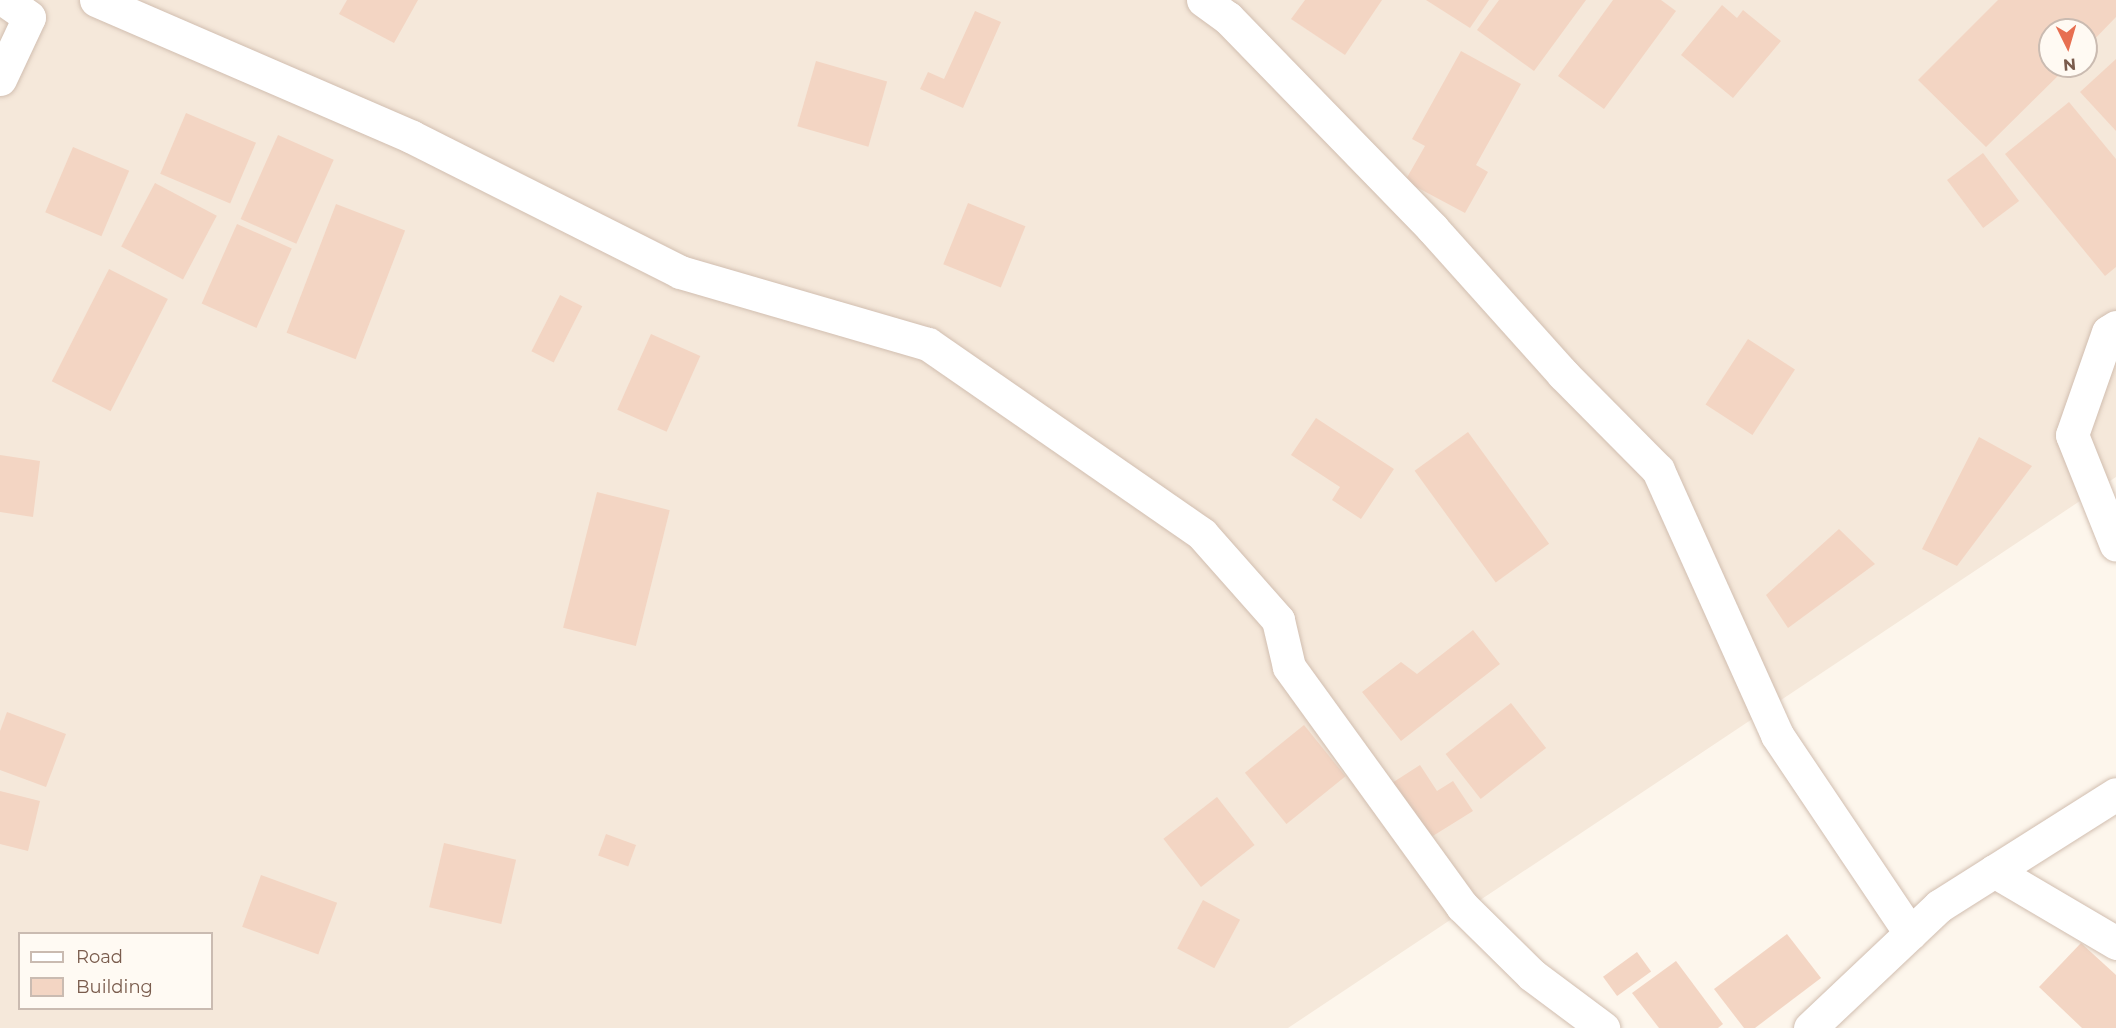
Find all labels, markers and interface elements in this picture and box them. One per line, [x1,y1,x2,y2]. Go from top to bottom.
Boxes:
north arrow [2038,18,2098,78]
text: N [2062,54,2077,74]
legend [18,932,213,1010]
text: Road [76,946,123,968]
text: Building [76,976,153,998]

